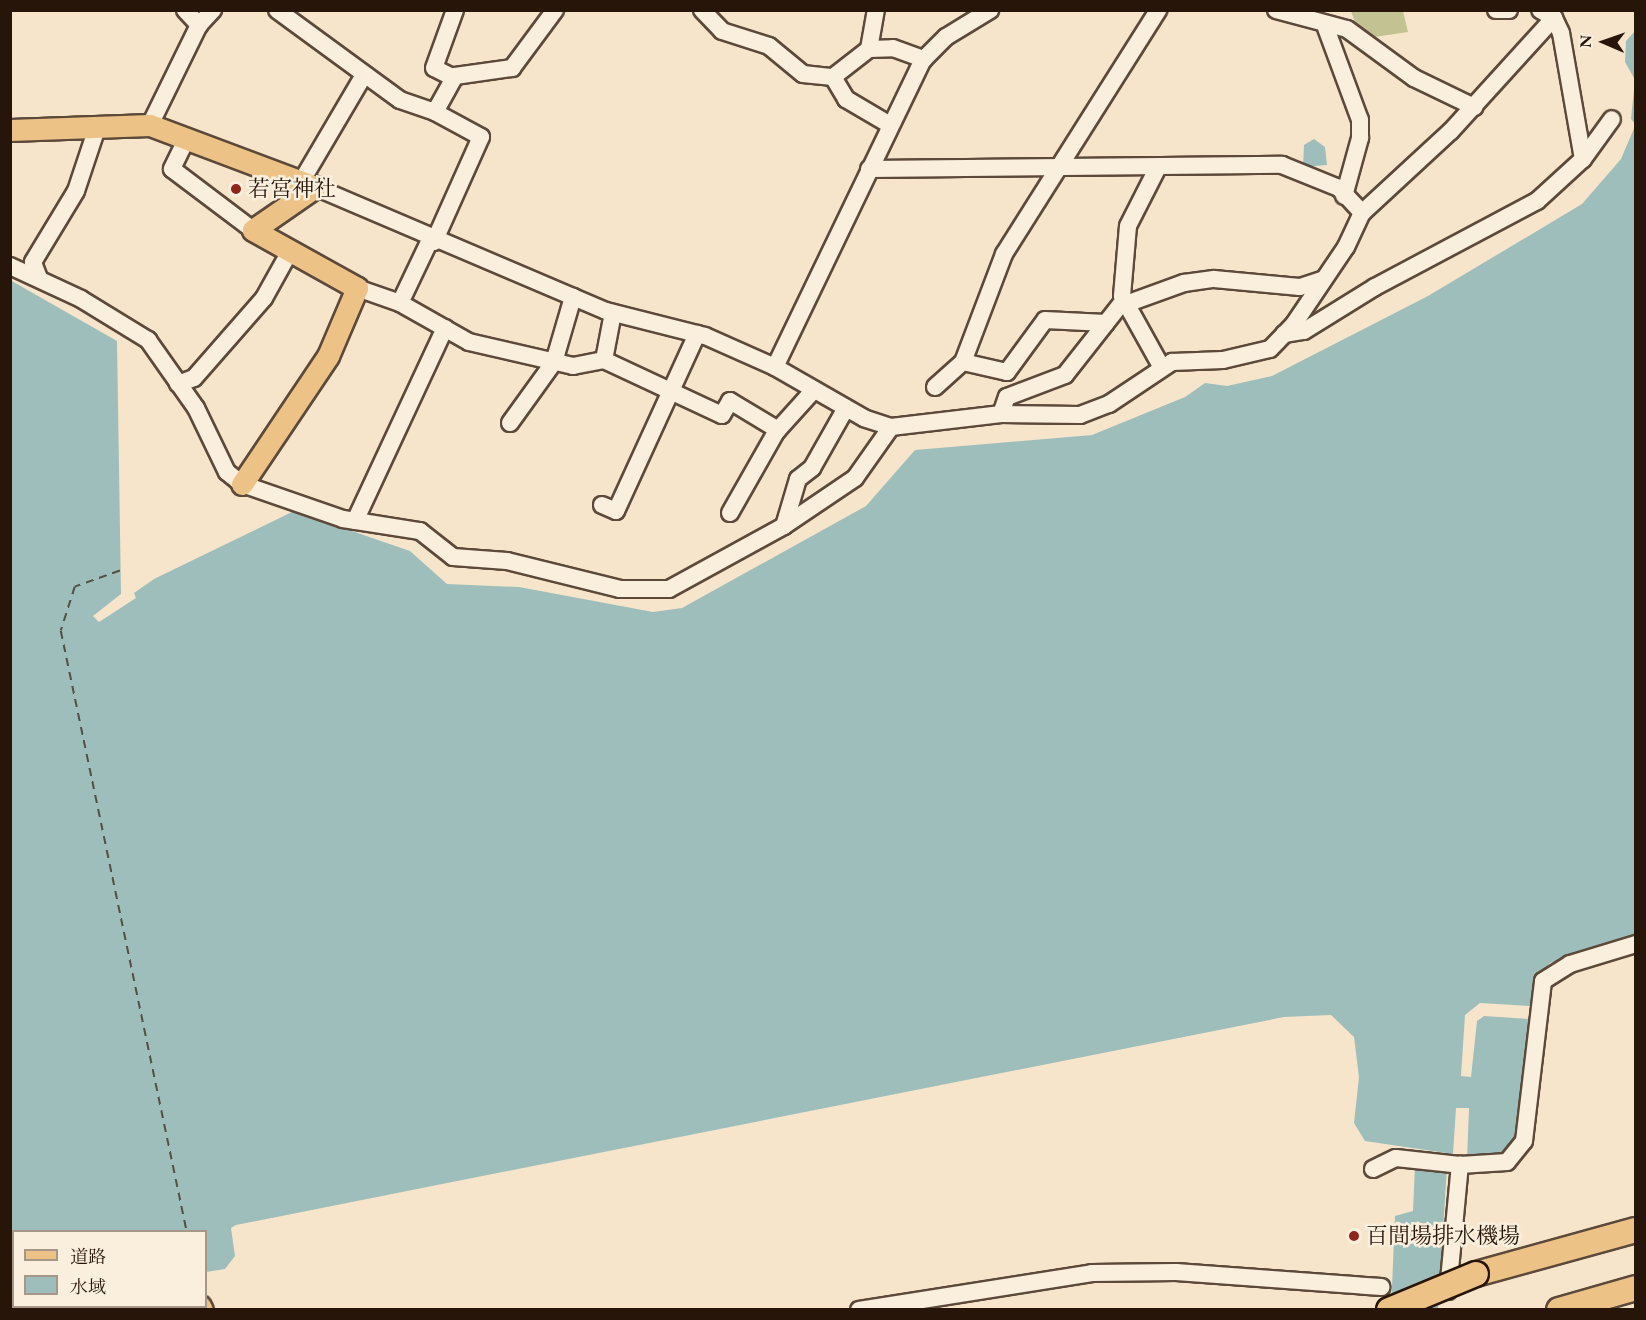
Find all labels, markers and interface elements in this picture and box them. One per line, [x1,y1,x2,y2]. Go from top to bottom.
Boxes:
north arrow [1574,12,1634,72]
text: N [1575,35,1596,48]
place label: 若宮神社 [248,176,336,202]
marker: 若宮神社 [229,182,243,196]
place label: 百間場排水機場 [1366,1223,1520,1249]
marker: 百間場排水機場 [1347,1229,1361,1243]
legend [12,1230,207,1308]
text: 道路 [70,1245,106,1268]
text: 水域 [70,1275,106,1298]

